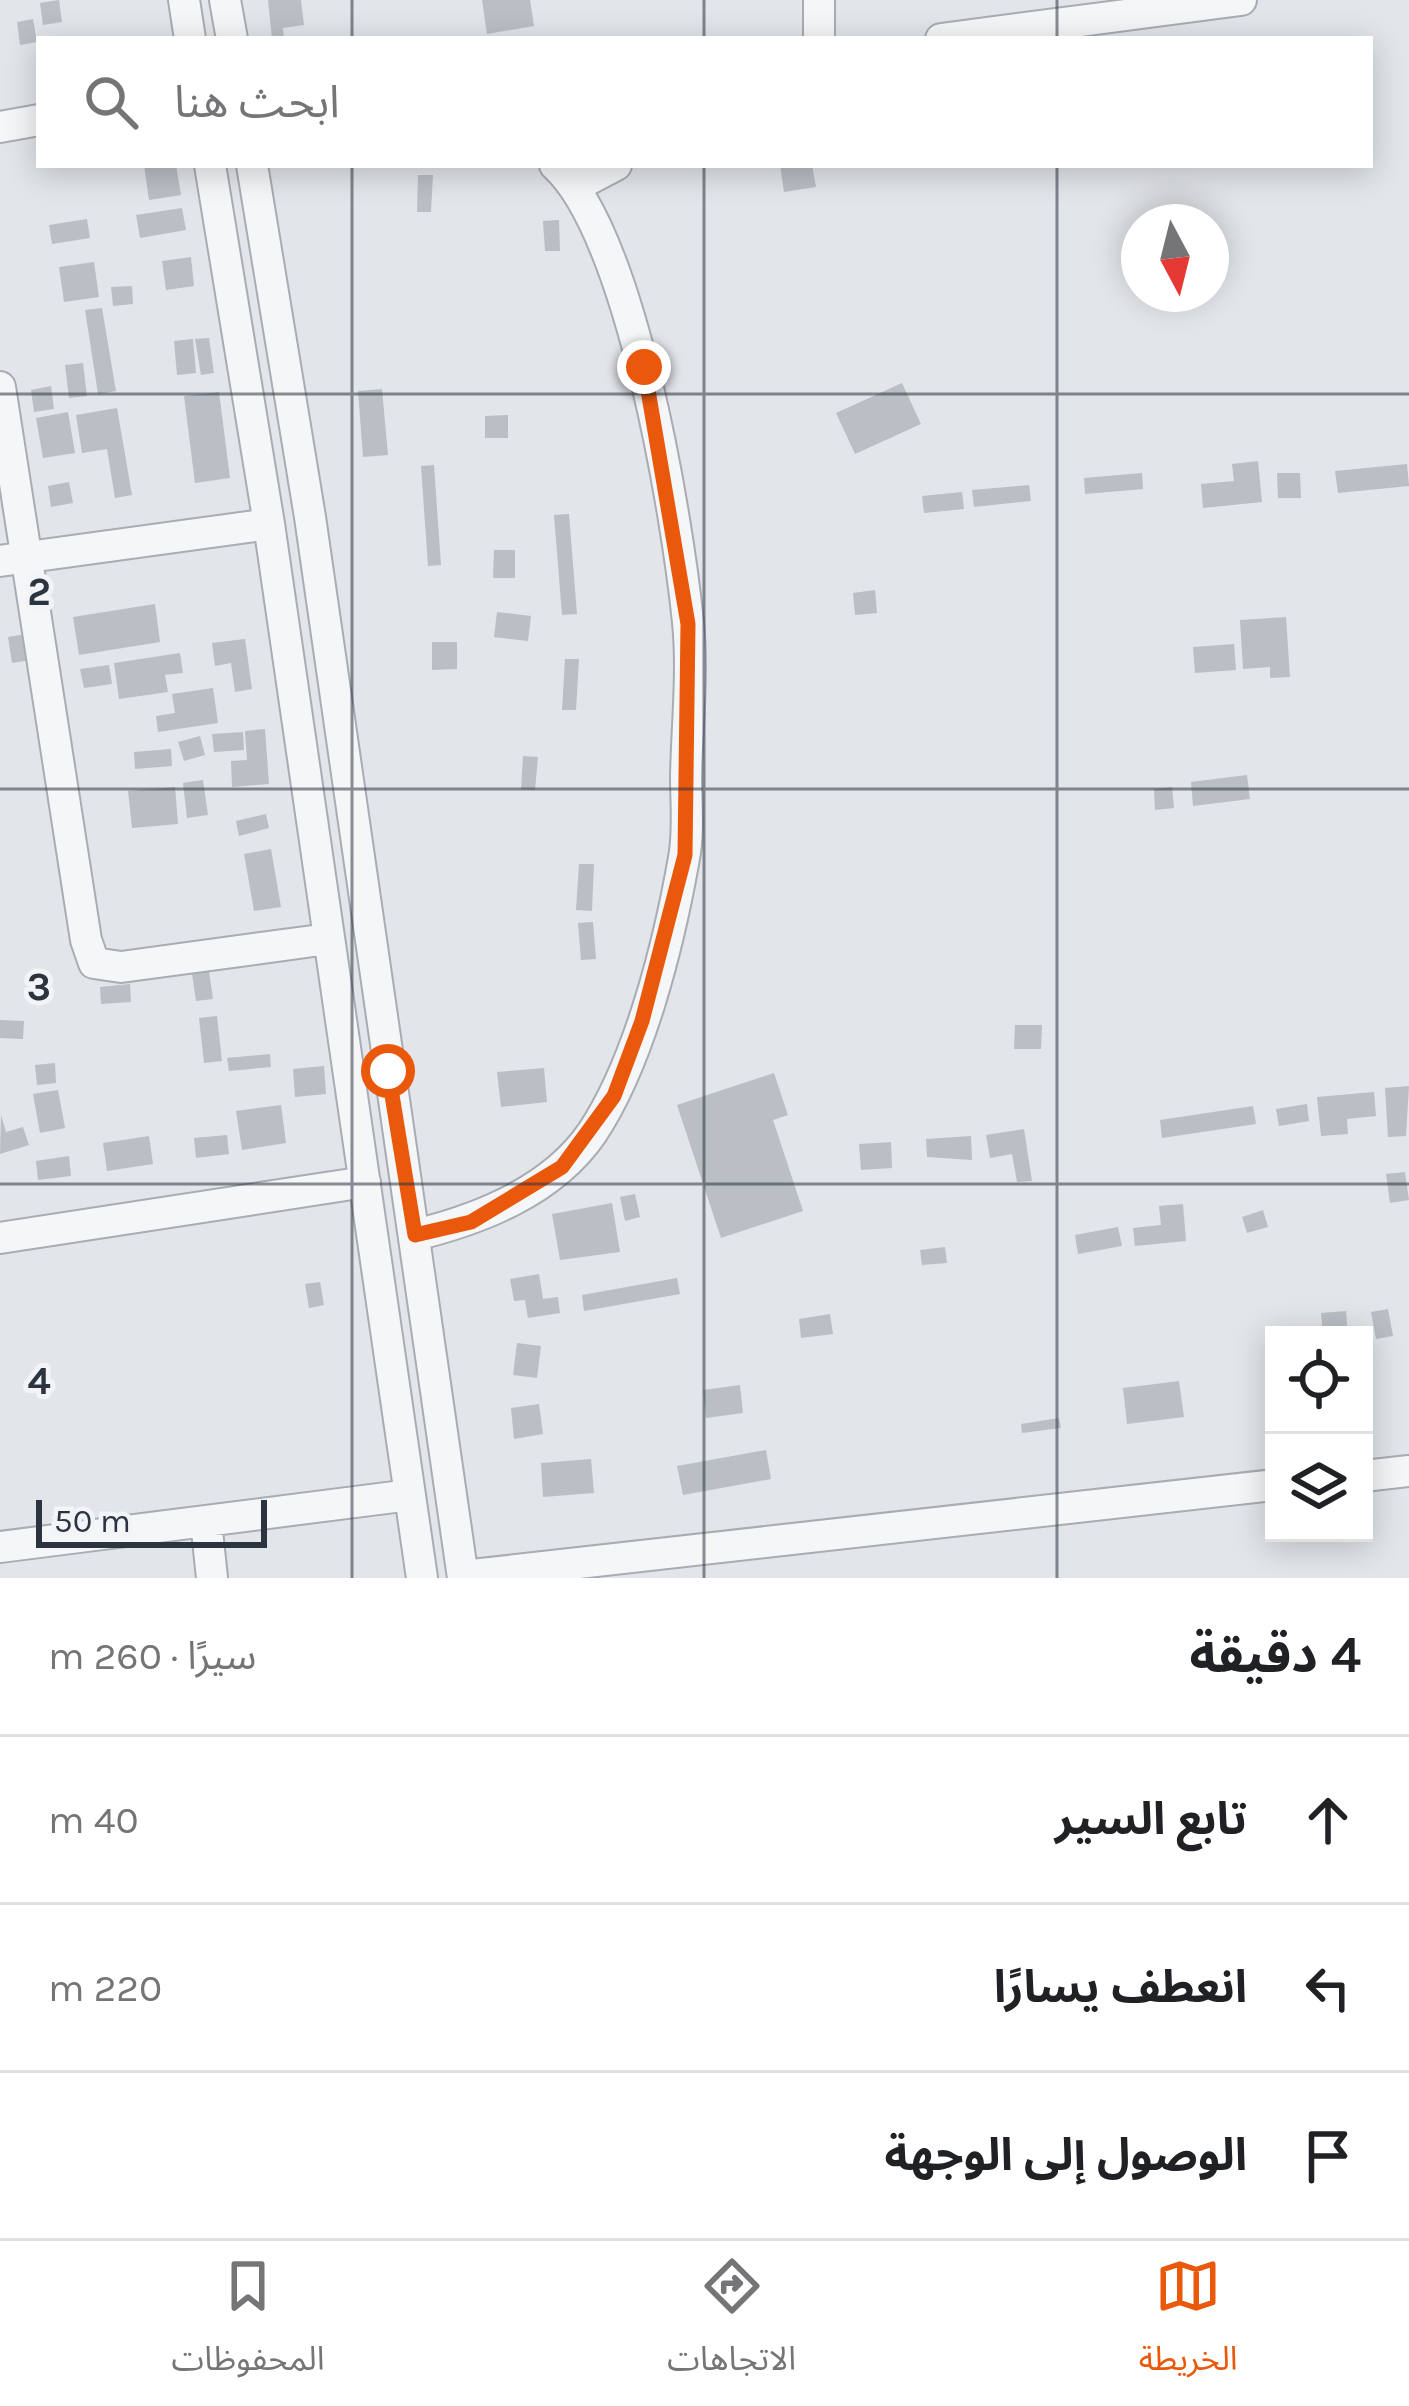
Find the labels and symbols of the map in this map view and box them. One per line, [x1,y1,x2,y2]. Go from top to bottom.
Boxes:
north arrow [1121,204,1229,312]
route end [617,340,671,394]
text: 2 [27,569,51,615]
text: 3 [27,964,51,1010]
route start [361,1044,415,1098]
text: 4 [27,1358,51,1404]
scale bar [36,1494,267,1547]

